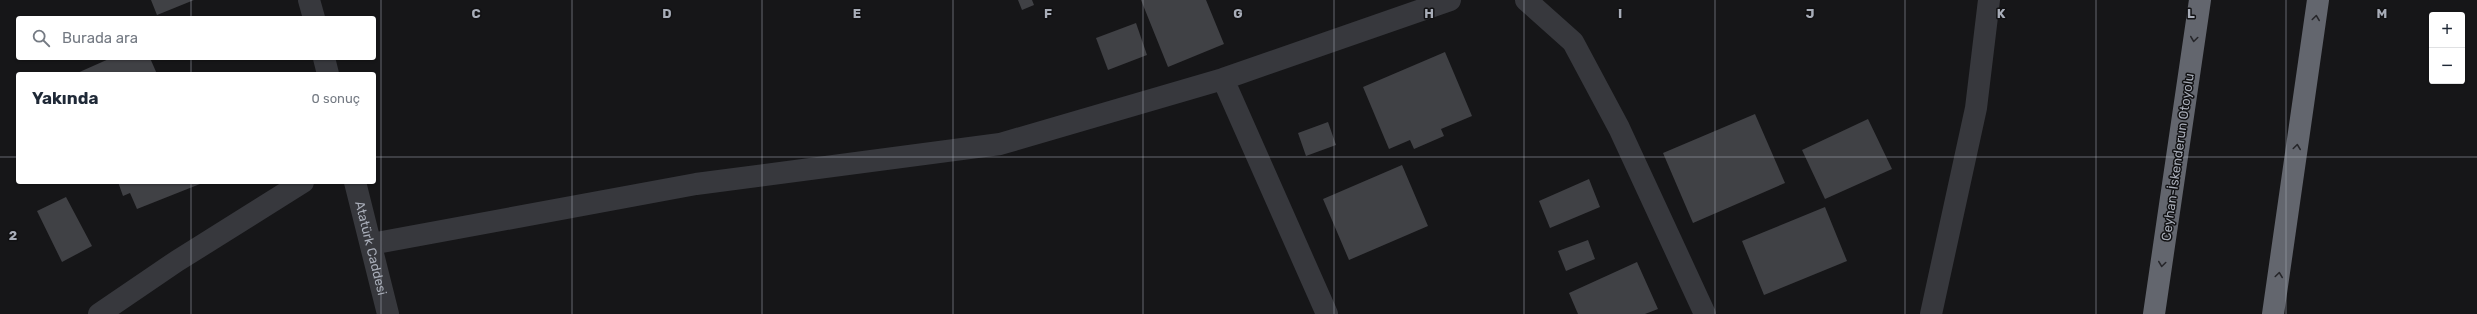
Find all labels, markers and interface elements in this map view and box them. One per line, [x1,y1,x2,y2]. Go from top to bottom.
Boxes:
text: C [471,6,481,21]
text: D [662,6,672,21]
text: E [853,6,861,21]
text: F [1044,6,1052,21]
text: G [1233,6,1243,21]
text: H [1424,6,1434,21]
text: I [1618,6,1622,21]
text: J [1806,6,1814,21]
text: K [1997,6,2006,21]
text: L [2187,6,2195,21]
text: M [2377,6,2387,21]
map controls [2429,12,2465,84]
button: + [2429,12,2465,48]
one-way arrow [2311,15,2320,21]
search box [16,16,376,60]
icon: search [30,27,52,49]
text: Burada ara [62,29,138,47]
one-way arrow [2190,36,2199,42]
button: − [2429,48,2465,84]
street label: Ceyhan-İskenderun Otoyolu [2158,72,2197,242]
text: Yakında [32,88,98,108]
text: 0 sonuç [312,91,360,106]
one-way arrow [2292,144,2301,150]
street label: Atatürk Caddesi [352,199,390,297]
text: 2 [9,228,17,243]
one-way arrow [2158,261,2167,267]
one-way arrow [2274,272,2283,278]

